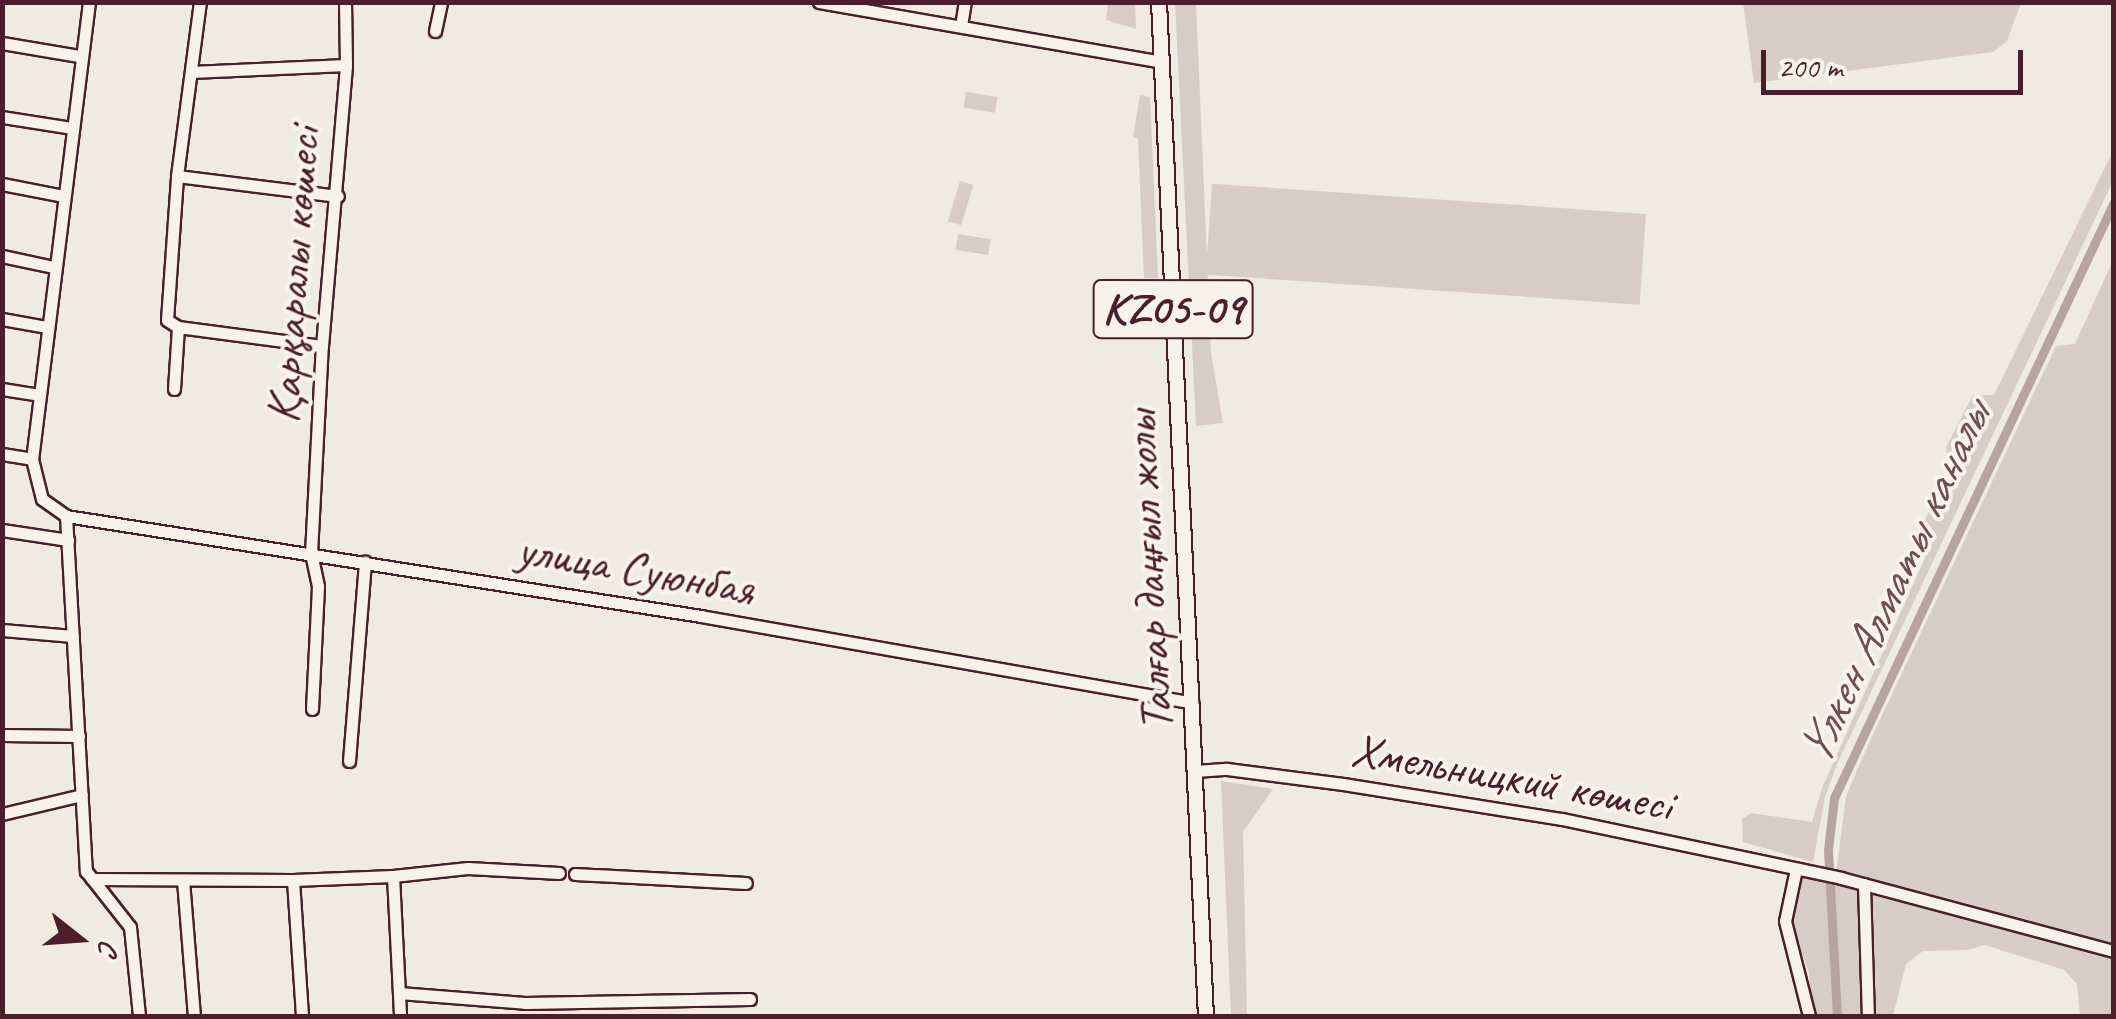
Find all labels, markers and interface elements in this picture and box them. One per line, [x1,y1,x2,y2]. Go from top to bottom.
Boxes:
scale bar [1766,30,2028,92]
text: 200 m [1778,48,1843,86]
street label: Қарқаралы көшесі [254,125,332,425]
road number: KZ05-09 [1090,269,1256,349]
water label: Үлкен Алматы каналы [1783,392,2003,774]
street label: Талғар даңғыл жолы [1111,407,1185,735]
street label: улица Суюнбая [514,520,758,618]
street label: Хмельницкий көшесі [1347,720,1677,834]
north arrow [30,889,130,989]
text: С [90,936,128,960]

